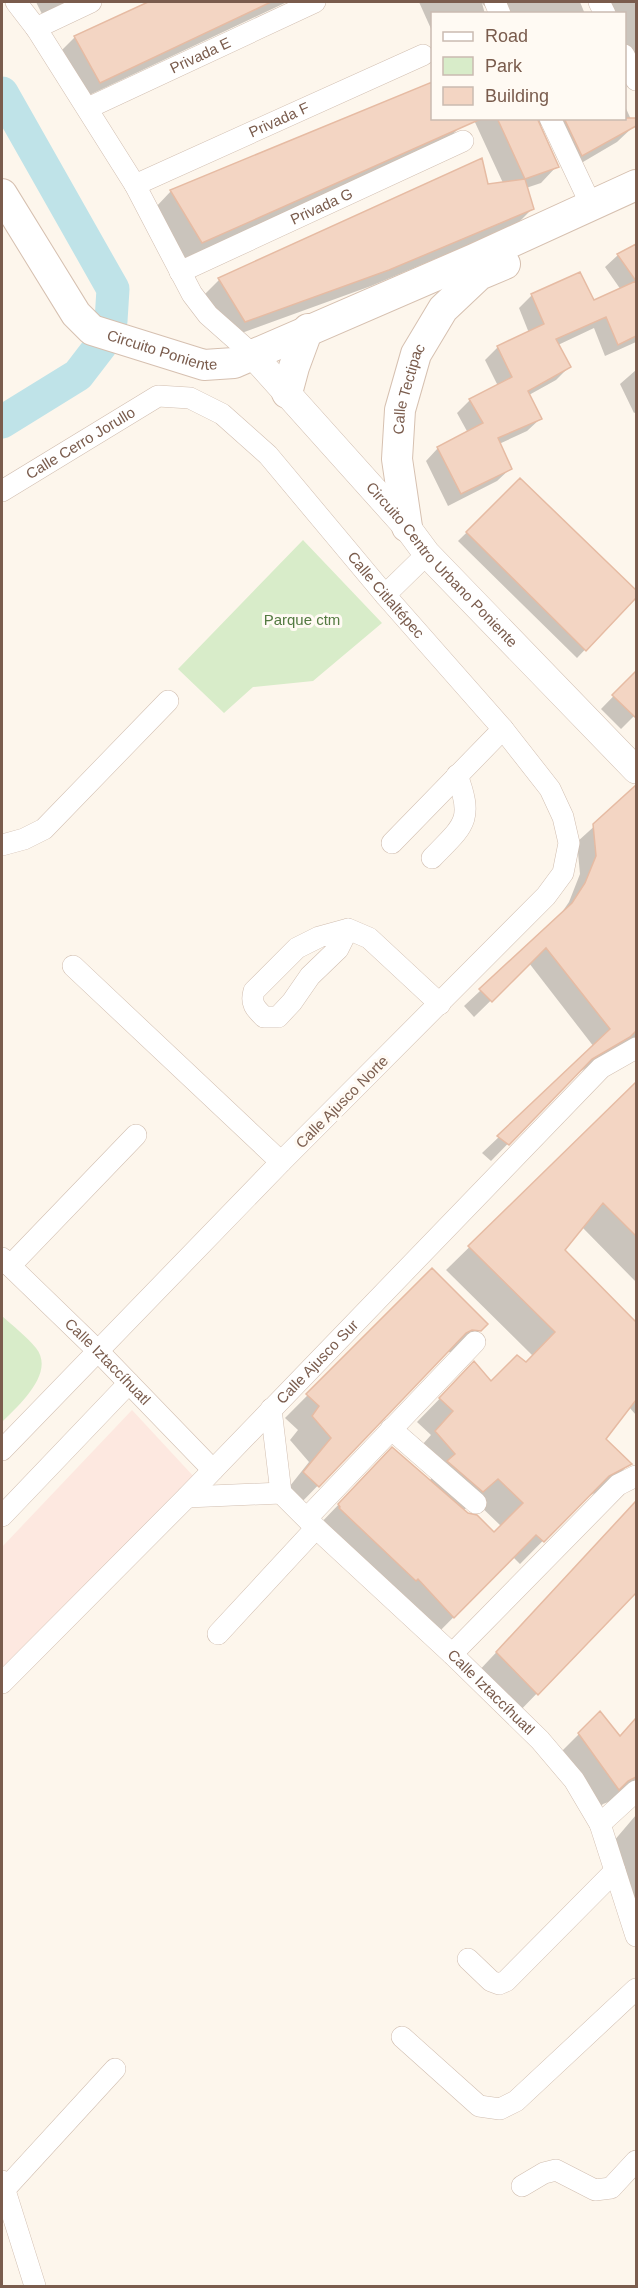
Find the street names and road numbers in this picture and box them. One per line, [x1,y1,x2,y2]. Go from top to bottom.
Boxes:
street label: Privada E [167,34,233,77]
street label: Privada F [246,99,312,141]
street label: Privada G [288,184,355,228]
street label: Circuito Poniente [105,326,218,373]
street label: Calle Tectipac [390,340,429,435]
street label: Calle Cerro Jorullo [23,403,138,482]
street label: Circuito Centro Urbano Poniente [363,478,521,650]
street label: Calle Citlaltépec [344,548,428,642]
street label: Calle Ajusco Norte [292,1052,391,1151]
street label: Calle Iztaccíhuatl [62,1315,154,1408]
street label: Calle Ajusco Sur [273,1316,361,1407]
street label: Calle Iztaccíhuatl [445,1646,538,1738]

